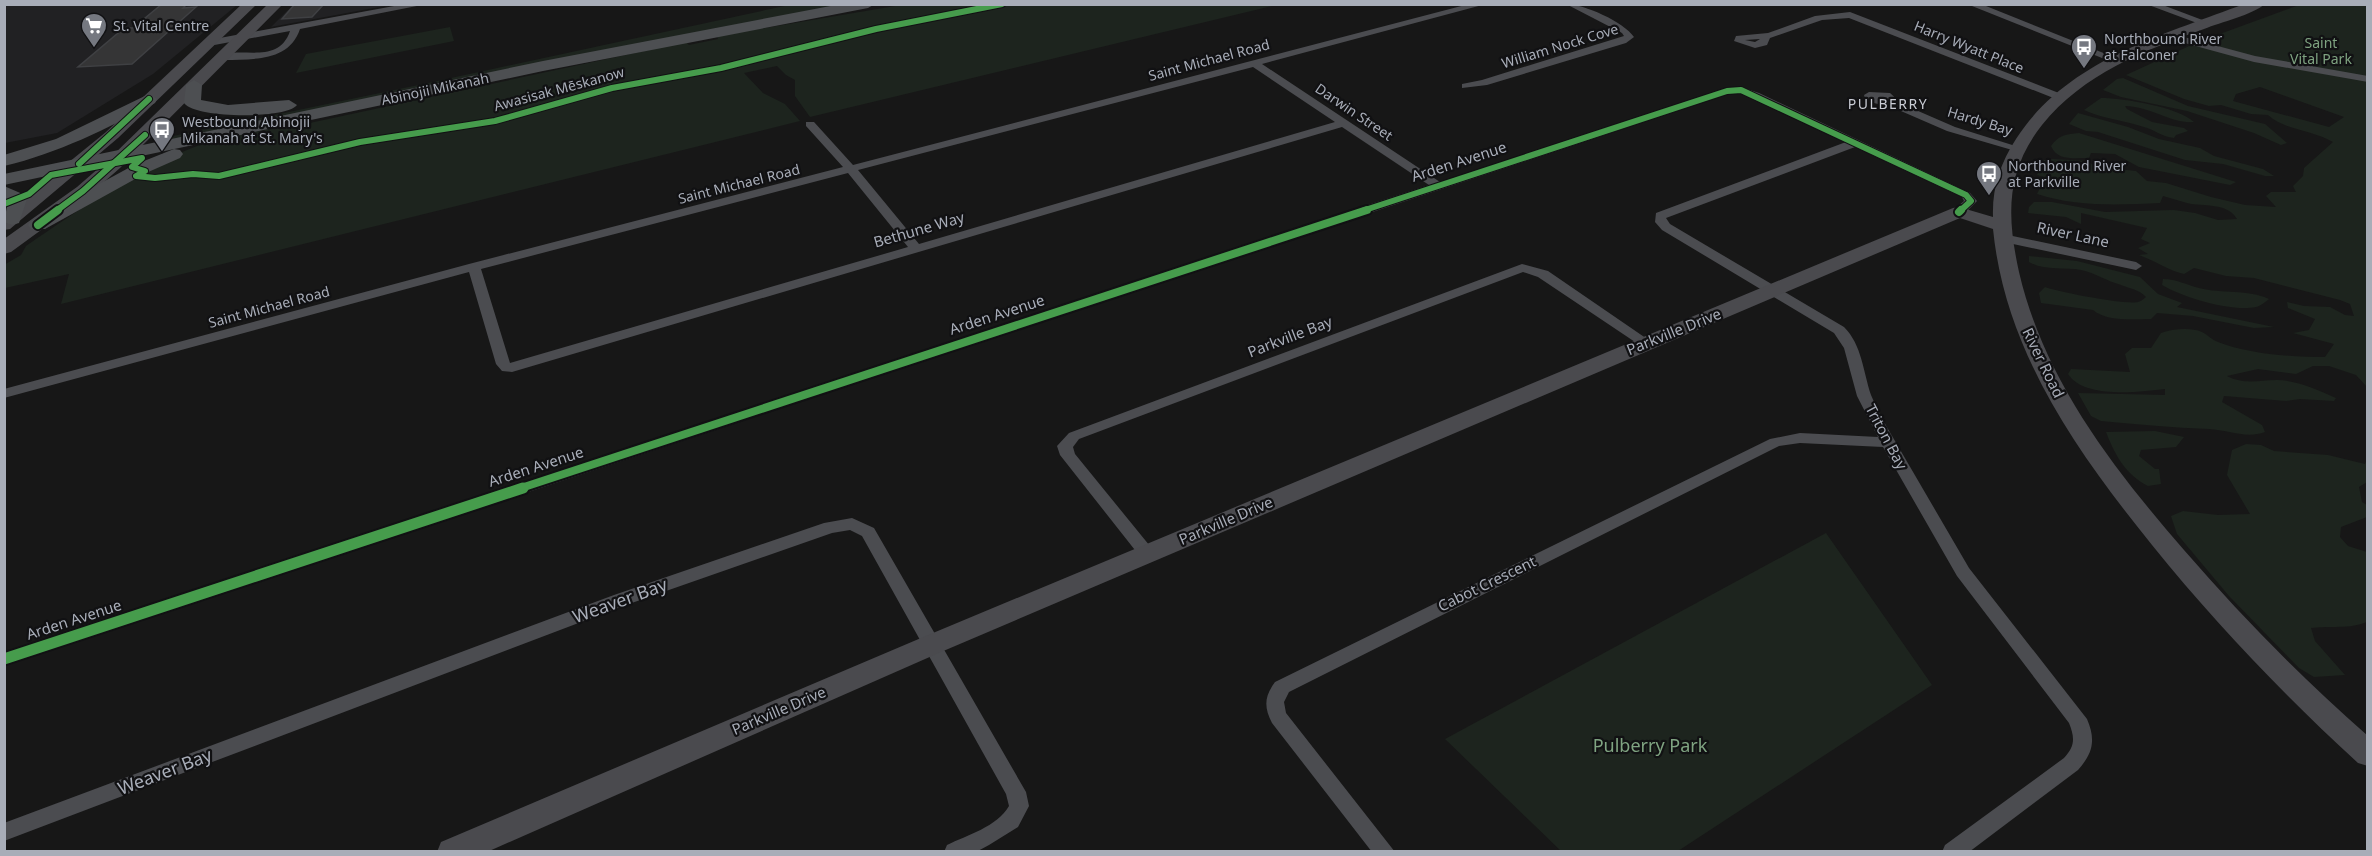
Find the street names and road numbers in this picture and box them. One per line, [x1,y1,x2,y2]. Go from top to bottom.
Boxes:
street label: Harry Wyatt Place [1911,16,2027,77]
street label: William Nock Cove [1499,19,1621,72]
street label: Saint Michael Road [1146,34,1272,85]
street label: Awasisak Mēskanow [492,62,626,115]
street label: Abinojii Mikanah [379,68,490,109]
street label: Darwin Street [1312,79,1397,145]
street label: Hardy Bay [1945,102,2016,140]
street label: Arden Avenue [1409,136,1509,186]
street label: Saint Michael Road [676,159,802,208]
street label: Bethune Way [871,206,967,252]
street label: River Lane [2035,217,2111,251]
street label: Saint Michael Road [206,281,332,332]
street label: Arden Avenue [947,289,1047,339]
street label: Parkville Drive [1623,303,1724,359]
street label: Parkville Bay [1244,311,1335,361]
street label: River Road [2018,324,2069,401]
street label: Triton Bay [1861,400,1913,473]
street label: Arden Avenue [486,441,586,491]
street label: Parkville Drive [1175,491,1276,549]
street label: Cabot Crescent [1434,550,1539,616]
street label: Weaver Bay [569,572,671,628]
street label: Arden Avenue [24,594,124,644]
street label: Parkville Drive [728,681,829,739]
street label: Weaver Bay [114,742,216,800]

